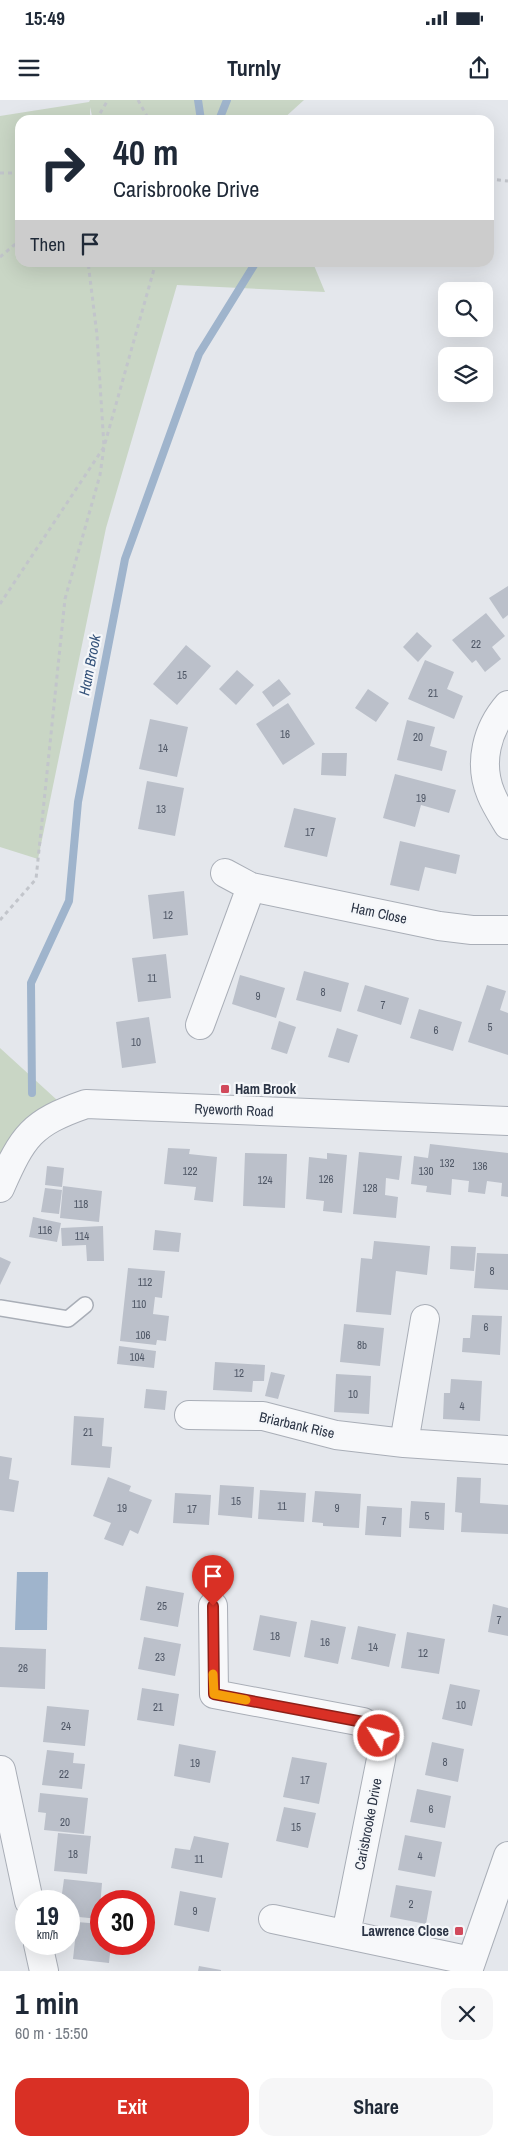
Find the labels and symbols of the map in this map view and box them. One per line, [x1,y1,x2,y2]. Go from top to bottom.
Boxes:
water label: Ham Brook [73,632,106,697]
house number: 22 [471,637,481,651]
house number: 15 [177,668,187,682]
house number: 21 [428,686,438,700]
house number: 16 [280,727,290,741]
house number: 20 [413,730,423,744]
house number: 14 [158,741,168,755]
house number: 19 [416,791,426,805]
house number: 13 [156,802,166,816]
house number: 17 [305,825,315,839]
street label: Ham Close [349,898,409,928]
house number: 12 [163,908,173,922]
house number: 11 [147,971,157,985]
house number: 8 [320,985,326,999]
house number: 9 [255,989,261,1003]
house number: 7 [380,998,386,1012]
house number: 5 [487,1020,493,1034]
house number: 6 [433,1023,439,1037]
house number: 10 [131,1035,141,1049]
place label: Ham Brook [235,1080,297,1098]
marker: Ham Brook [219,1083,231,1095]
street label: Ryeworth Road [194,1100,274,1120]
house number: 132 [439,1156,455,1170]
house number: 136 [472,1159,488,1173]
house number: 122 [182,1164,198,1178]
house number: 130 [418,1164,434,1178]
house number: 126 [318,1172,334,1186]
house number: 124 [257,1173,273,1187]
house number: 128 [362,1181,378,1195]
house number: 118 [74,1197,88,1211]
house number: 116 [38,1223,52,1237]
house number: 114 [75,1229,89,1243]
house number: 8 [489,1264,495,1278]
house number: 112 [138,1275,152,1289]
house number: 110 [132,1297,146,1311]
house number: 6 [483,1320,489,1334]
house number: 106 [135,1328,151,1342]
house number: 8b [357,1338,367,1352]
house number: 104 [129,1350,145,1364]
house number: 12 [234,1366,244,1380]
house number: 10 [348,1387,358,1401]
house number: 4 [459,1399,465,1413]
street label: Briarbank Rise [258,1408,336,1442]
house number: 21 [83,1425,93,1439]
house number: 15 [231,1494,241,1508]
house number: 11 [277,1499,287,1513]
house number: 19 [117,1501,127,1515]
house number: 9 [334,1501,340,1515]
house number: 17 [187,1502,197,1516]
house number: 5 [424,1509,430,1523]
house number: 7 [381,1514,387,1528]
pin [192,1555,234,1606]
house number: 25 [157,1599,167,1613]
house number: 7 [496,1613,502,1627]
house number: 18 [270,1629,280,1643]
house number: 16 [320,1635,330,1649]
house number: 14 [368,1640,378,1654]
house number: 12 [418,1646,428,1660]
house number: 23 [155,1650,165,1664]
house number: 26 [18,1661,28,1675]
house number: 10 [456,1698,466,1712]
house number: 21 [153,1700,163,1714]
position arrow [352,1709,404,1761]
house number: 24 [61,1719,71,1733]
house number: 8 [442,1755,448,1769]
house number: 19 [190,1756,200,1770]
house number: 22 [59,1767,69,1781]
house number: 17 [300,1773,310,1787]
street label: Carisbrooke Drive [350,1777,386,1871]
house number: 6 [428,1802,434,1816]
house number: 20 [60,1815,70,1829]
house number: 15 [291,1820,301,1834]
house number: 18 [68,1847,78,1861]
house number: 4 [417,1849,423,1863]
house number: 11 [194,1852,204,1866]
speed limit sign: 30 [90,1890,155,1955]
house number: 2 [408,1897,414,1911]
house number: 9 [192,1904,198,1918]
place label: Lawrence Close [362,1922,449,1940]
marker: Lawrence Close [453,1925,465,1937]

